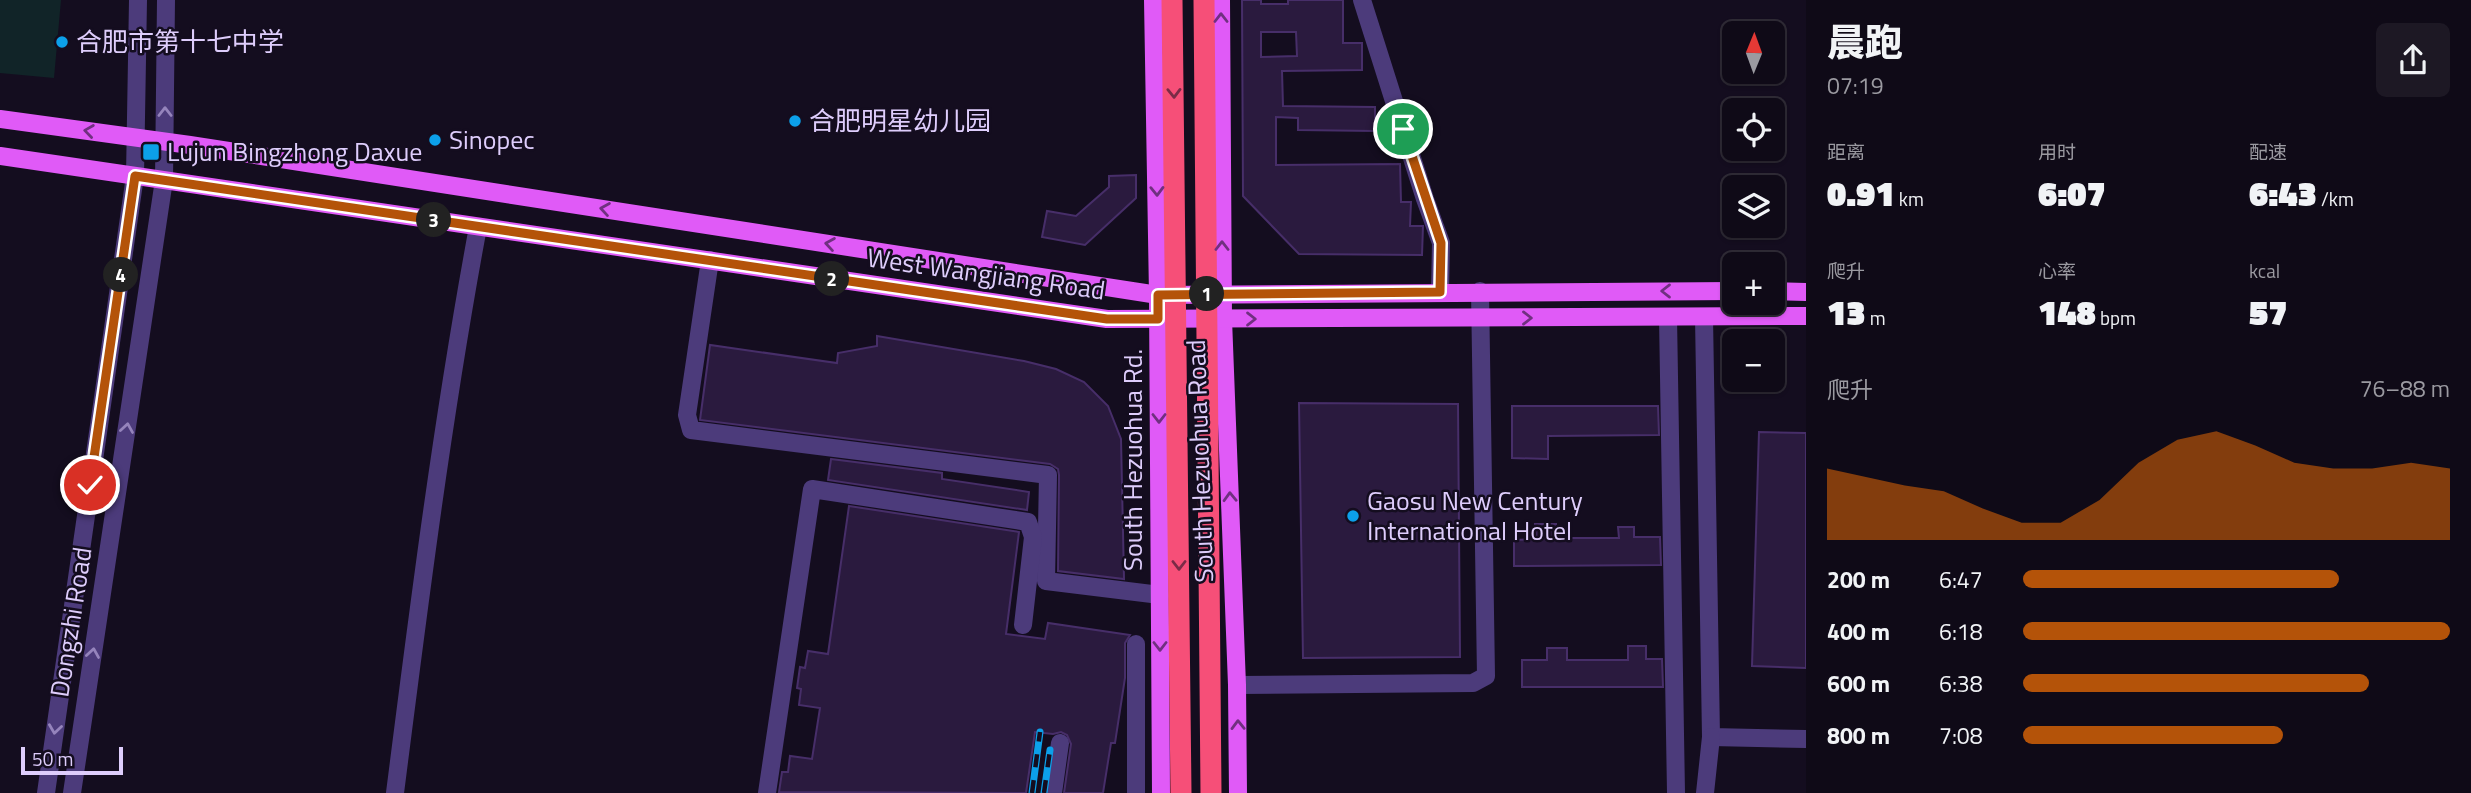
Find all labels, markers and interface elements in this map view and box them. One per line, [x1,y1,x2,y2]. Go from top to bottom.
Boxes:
one-way arrow [1213,12,1229,23]
text: 晨跑 [1827,13,1903,71]
north arrow [1722,21,1785,84]
map controls [1722,21,1785,392]
place label: 合肥市第十七中学 [76,22,284,61]
button: share [2376,23,2450,97]
marker: 合肥市第十七中学 [54,34,70,50]
text: 07:19 [1827,68,1884,103]
one-way arrow [1166,88,1182,98]
button: locate [1722,98,1785,161]
pin [1373,99,1433,159]
place label: 合肥明星幼儿园 [809,101,991,140]
one-way arrow [158,106,173,117]
icon: arrive [1384,110,1422,148]
marker: 合肥明星幼儿园 [787,113,803,129]
place label: Sinopec [449,120,535,159]
one-way arrow [84,124,95,139]
place label: Lujun Bingzhong Daxue [167,132,422,171]
marker: Sinopec [427,132,443,148]
text: 距离 [1827,137,1865,166]
text: 用时 [2038,137,2076,166]
text: 配速 [2249,137,2287,166]
marker: Lujun Bingzhong Daxue [141,142,161,162]
text: 0.91 [1827,166,1895,220]
text: 6:07 [2038,166,2106,220]
text: 6:43 [2249,166,2317,220]
button: layers [1722,175,1785,238]
text: km [1895,184,1924,213]
text: /km [2317,184,2354,213]
one-way arrow [1149,185,1164,196]
pin: 3 [416,202,452,238]
one-way arrow [599,202,611,217]
text: 3 [428,205,439,234]
one-way arrow [824,237,836,252]
street label: West Wangjiang Road [865,238,1108,310]
one-way arrow [1214,240,1230,250]
button: + [1722,252,1785,315]
text: 爬升 [1827,256,1865,285]
text: 心率 [2038,256,2076,285]
text: kcal [2249,256,2280,285]
pin: 4 [104,258,138,292]
text: 4 [115,260,126,289]
pin: 2 [814,262,850,296]
text: 2 [826,264,837,293]
pin: 1 [1190,276,1224,312]
text: 1 [1201,279,1212,308]
one-way arrow [1660,283,1671,299]
text: 13 [1827,285,1866,339]
text: 148 [2038,285,2096,339]
text: 57 [2249,285,2288,339]
text: m [1866,303,1886,332]
text: bpm [2096,303,2136,332]
one-way arrow [1523,310,1533,326]
one-way arrow [1246,311,1257,327]
button: − [1722,329,1785,392]
street label: South Hezuohua Road [1176,339,1223,583]
street label: South Hezuohua Rd. [1113,349,1152,571]
text: 76–88 m [2360,371,2450,406]
text: 爬升 [1827,372,1873,407]
one-way arrow [1151,413,1167,424]
one-way arrow [119,422,134,434]
pin [60,455,120,515]
icon: check [71,466,109,504]
place label: Gaosu New Century International Hotel [1367,481,1583,550]
one-way arrow [1222,492,1237,503]
marker: Gaosu New Century International Hotel [1345,508,1361,524]
street label: Dongzhi Road [39,544,102,700]
one-way arrow [1171,560,1187,571]
text: 200 m [1827,562,1890,597]
text: 6:47 [1939,562,1983,597]
text: 400 m [1827,614,1890,649]
text: 6:18 [1939,614,1983,649]
one-way arrow [1152,641,1168,651]
one-way arrow [85,647,100,659]
text: 600 m [1827,666,1890,701]
text: 6:38 [1939,666,1983,701]
text: 800 m [1827,718,1890,753]
text: 7:08 [1939,718,1983,753]
one-way arrow [1230,719,1245,730]
one-way arrow [48,723,63,734]
scale bar [21,744,122,776]
text: 50 m [32,744,73,773]

